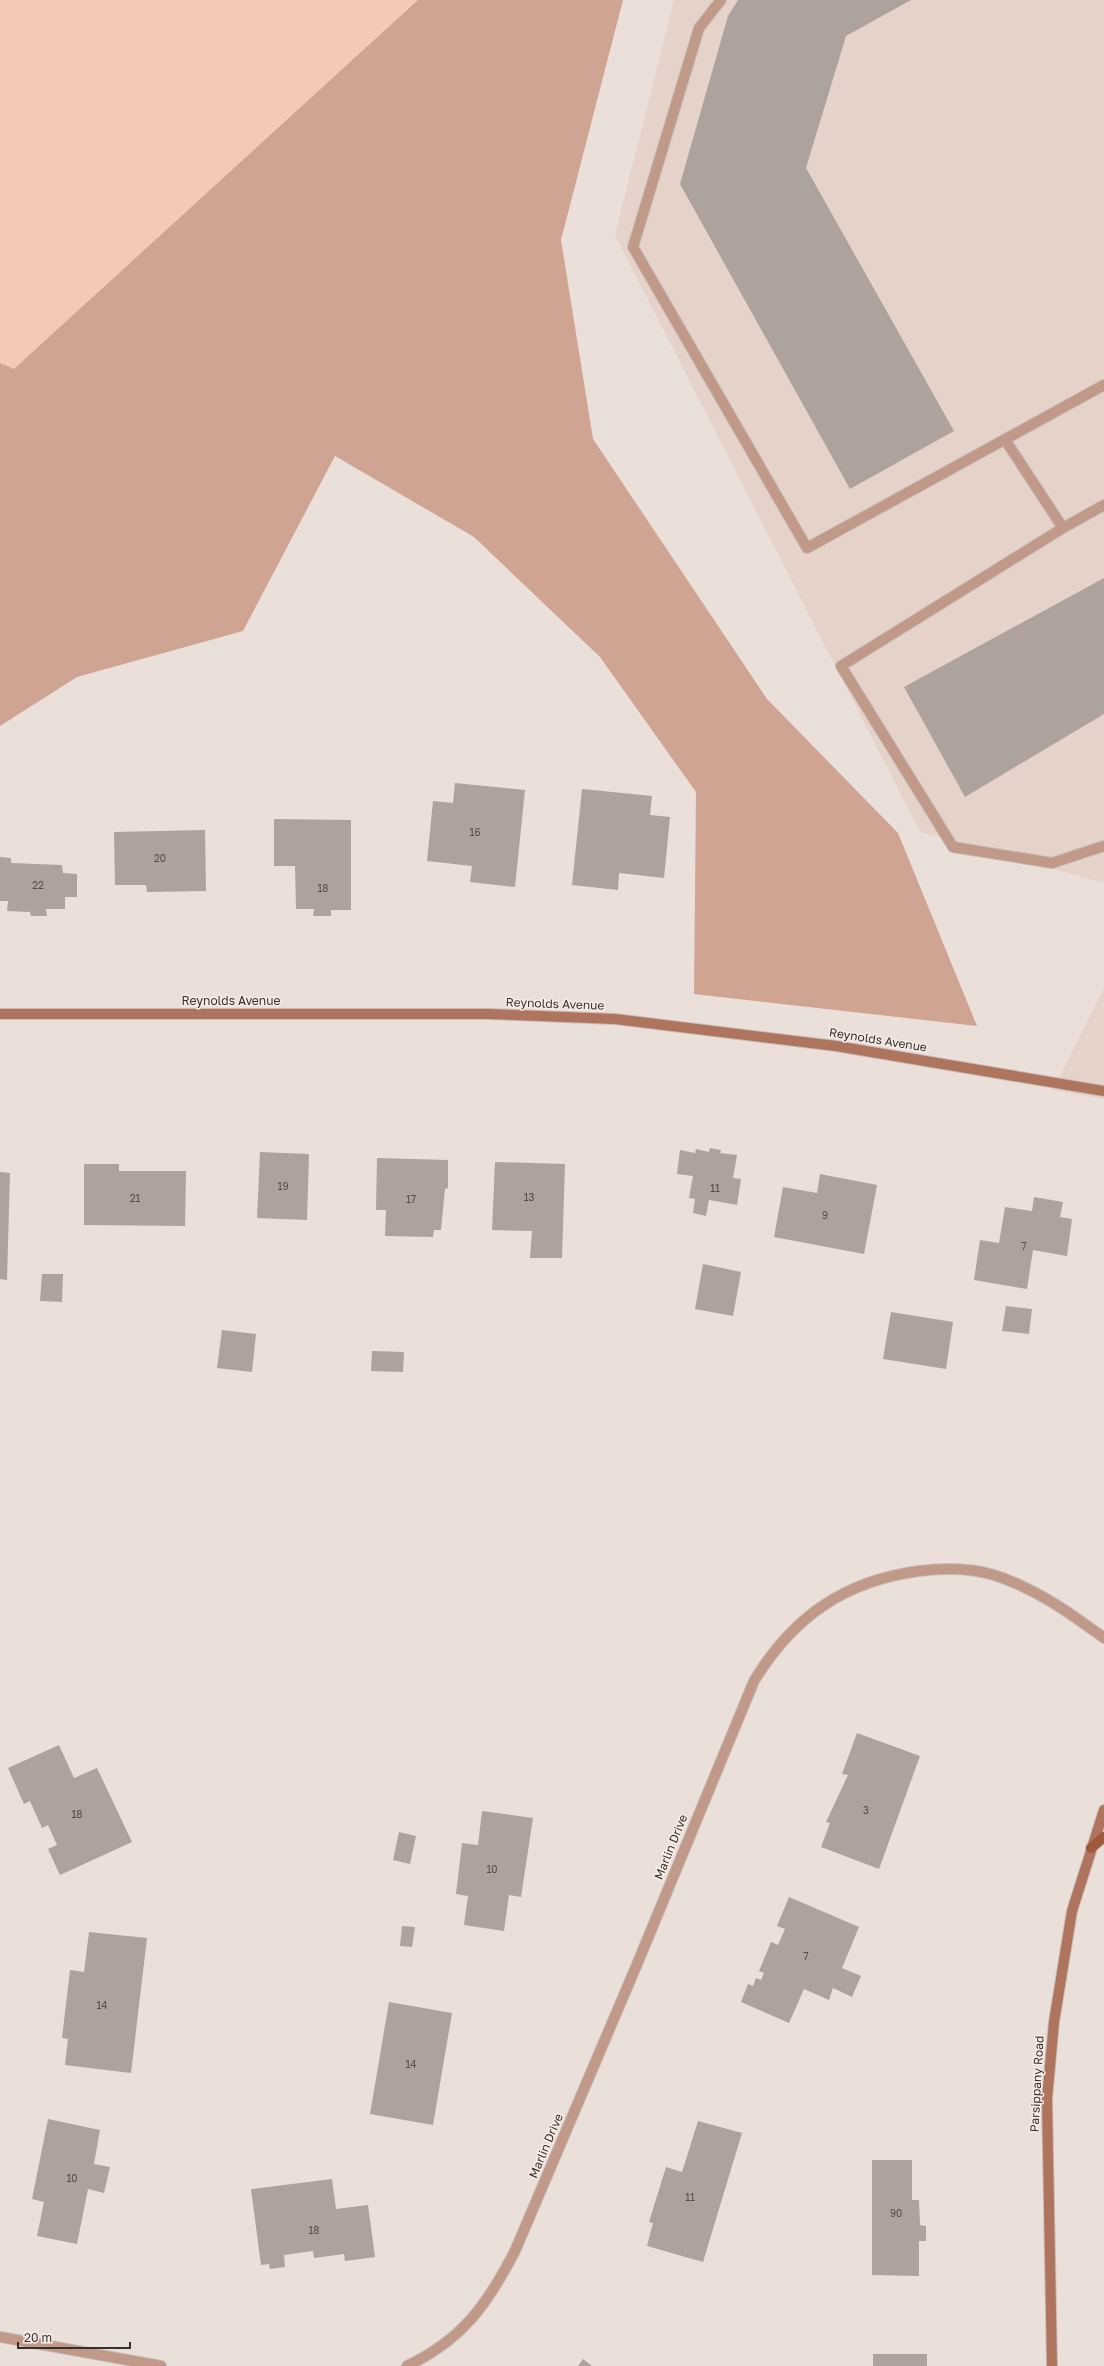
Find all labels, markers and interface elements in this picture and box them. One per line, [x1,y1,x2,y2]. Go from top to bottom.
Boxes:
house number: 16 [470,826,480,838]
house number: 20 [154,852,166,864]
house number: 22 [32,879,44,891]
house number: 18 [318,882,328,894]
street label: Reynolds Avenue [182,993,280,1008]
street label: Reynolds Avenue [505,994,605,1013]
street label: Reynolds Avenue [828,1024,928,1055]
house number: 19 [278,1180,288,1192]
house number: 11 [710,1182,720,1194]
house number: 13 [524,1191,534,1203]
house number: 21 [130,1192,140,1204]
house number: 17 [406,1193,416,1205]
house number: 9 [822,1209,828,1221]
house number: 7 [1021,1240,1027,1252]
house number: 3 [863,1804,869,1816]
house number: 18 [72,1808,82,1820]
street label: Marlin Drive [651,1812,690,1882]
house number: 10 [486,1863,498,1875]
house number: 7 [803,1950,809,1962]
house number: 14 [97,1999,107,2011]
street label: Parsippany Road [1026,2035,1047,2133]
house number: 14 [406,2058,416,2070]
street label: Marlin Drive [525,2111,566,2180]
house number: 10 [66,2172,78,2184]
house number: 11 [685,2191,695,2203]
house number: 90 [890,2207,902,2219]
house number: 18 [309,2224,319,2236]
scale bar [18,2324,130,2350]
text: 20 m [24,2330,52,2345]

